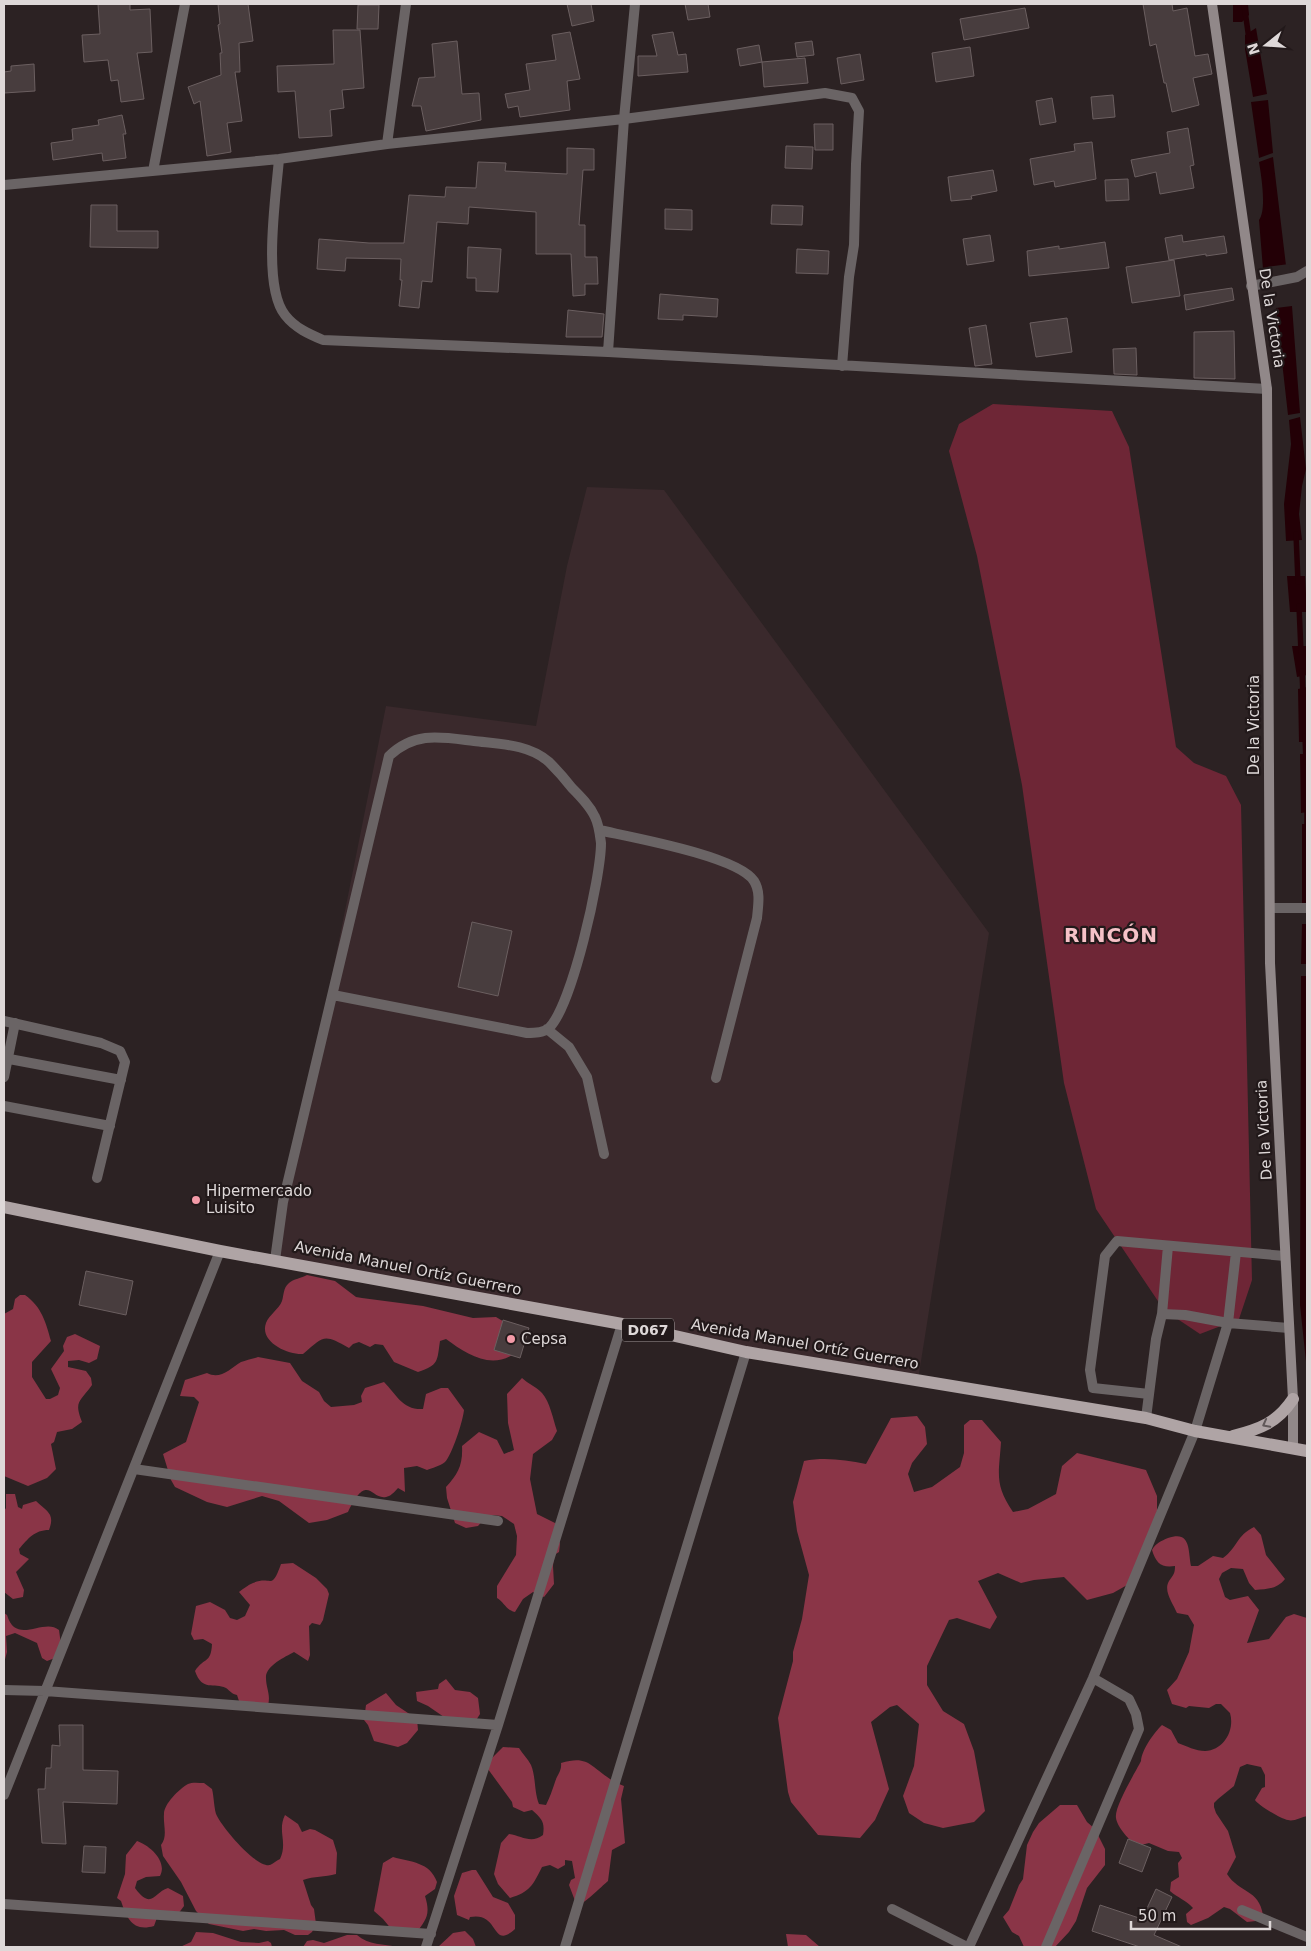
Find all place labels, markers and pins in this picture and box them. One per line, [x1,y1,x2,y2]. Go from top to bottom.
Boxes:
place label: Hipermercado Luisito [206,1182,312,1217]
marker: Hipermercado Luisito [190,1194,202,1206]
place label: Cepsa [521,1330,567,1348]
marker: Cepsa [505,1333,517,1345]

